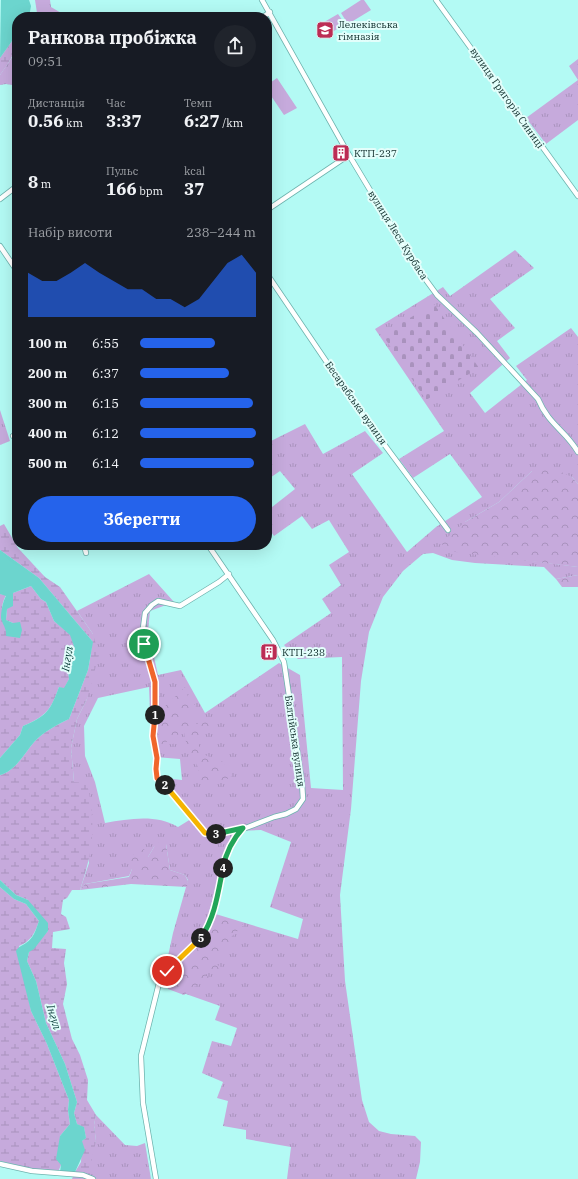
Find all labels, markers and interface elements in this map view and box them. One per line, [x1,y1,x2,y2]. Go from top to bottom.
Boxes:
place label: Лелеківська гімназія [338,18,399,43]
school or university icon: Лелеківська гімназія [315,20,335,40]
button: share [214,25,256,67]
text: Ранкова пробіжка [28,26,197,49]
street label: вулиця Григорія Синиці [467,45,547,151]
text: 09:51 [28,53,63,70]
text: Дистанція [28,96,85,110]
text: Час [106,96,126,110]
text: Темп [184,96,212,110]
text: 0.56 [28,110,63,132]
text: 3:37 [106,110,142,132]
text: 6:27 [184,110,220,132]
text: km [63,116,83,130]
text: /km [220,116,243,130]
building icon: КТП-237 [331,143,351,163]
place label: КТП-237 [354,147,397,160]
text: Пульс [106,164,138,178]
text: kcal [184,164,205,178]
text: 8 [28,171,38,193]
text: m [38,177,51,191]
text: 166 [106,178,137,200]
text: 37 [184,178,204,200]
text: bpm [137,184,163,198]
street label: вулиця Леся Курбаса [365,188,431,283]
text: Набір висоти [28,224,113,241]
text: 238–244 m [186,224,256,241]
text: 100 m [28,335,67,352]
text: 6:55 [92,335,119,352]
street label: Бесарабська вулиця [322,359,390,448]
text: 200 m [28,365,67,382]
text: 6:37 [92,365,119,382]
text: 300 m [28,395,67,412]
text: 6:15 [92,395,119,412]
text: 400 m [28,425,67,442]
text: 6:12 [92,425,119,442]
text: 500 m [28,455,67,472]
text: 6:14 [92,455,119,472]
button: Зберегти [28,496,256,542]
pin [127,627,161,661]
icon: arrive [133,633,155,655]
building icon: КТП-238 [259,642,279,662]
water label: Інгул [58,645,76,674]
place label: КТП-238 [282,646,325,659]
street label: Балтійська вулиця [282,694,308,788]
pin: 1 [145,705,165,725]
text: 1 [152,708,158,722]
pin: 2 [155,775,175,795]
text: 2 [162,778,168,792]
pin: 3 [206,824,226,844]
text: 3 [213,827,219,841]
pin: 4 [213,858,233,878]
text: 4 [220,861,226,875]
pin: 5 [191,928,211,948]
text: 5 [198,931,204,945]
pin [150,954,184,988]
icon: check [156,960,178,982]
water label: Інгул [43,1002,65,1032]

